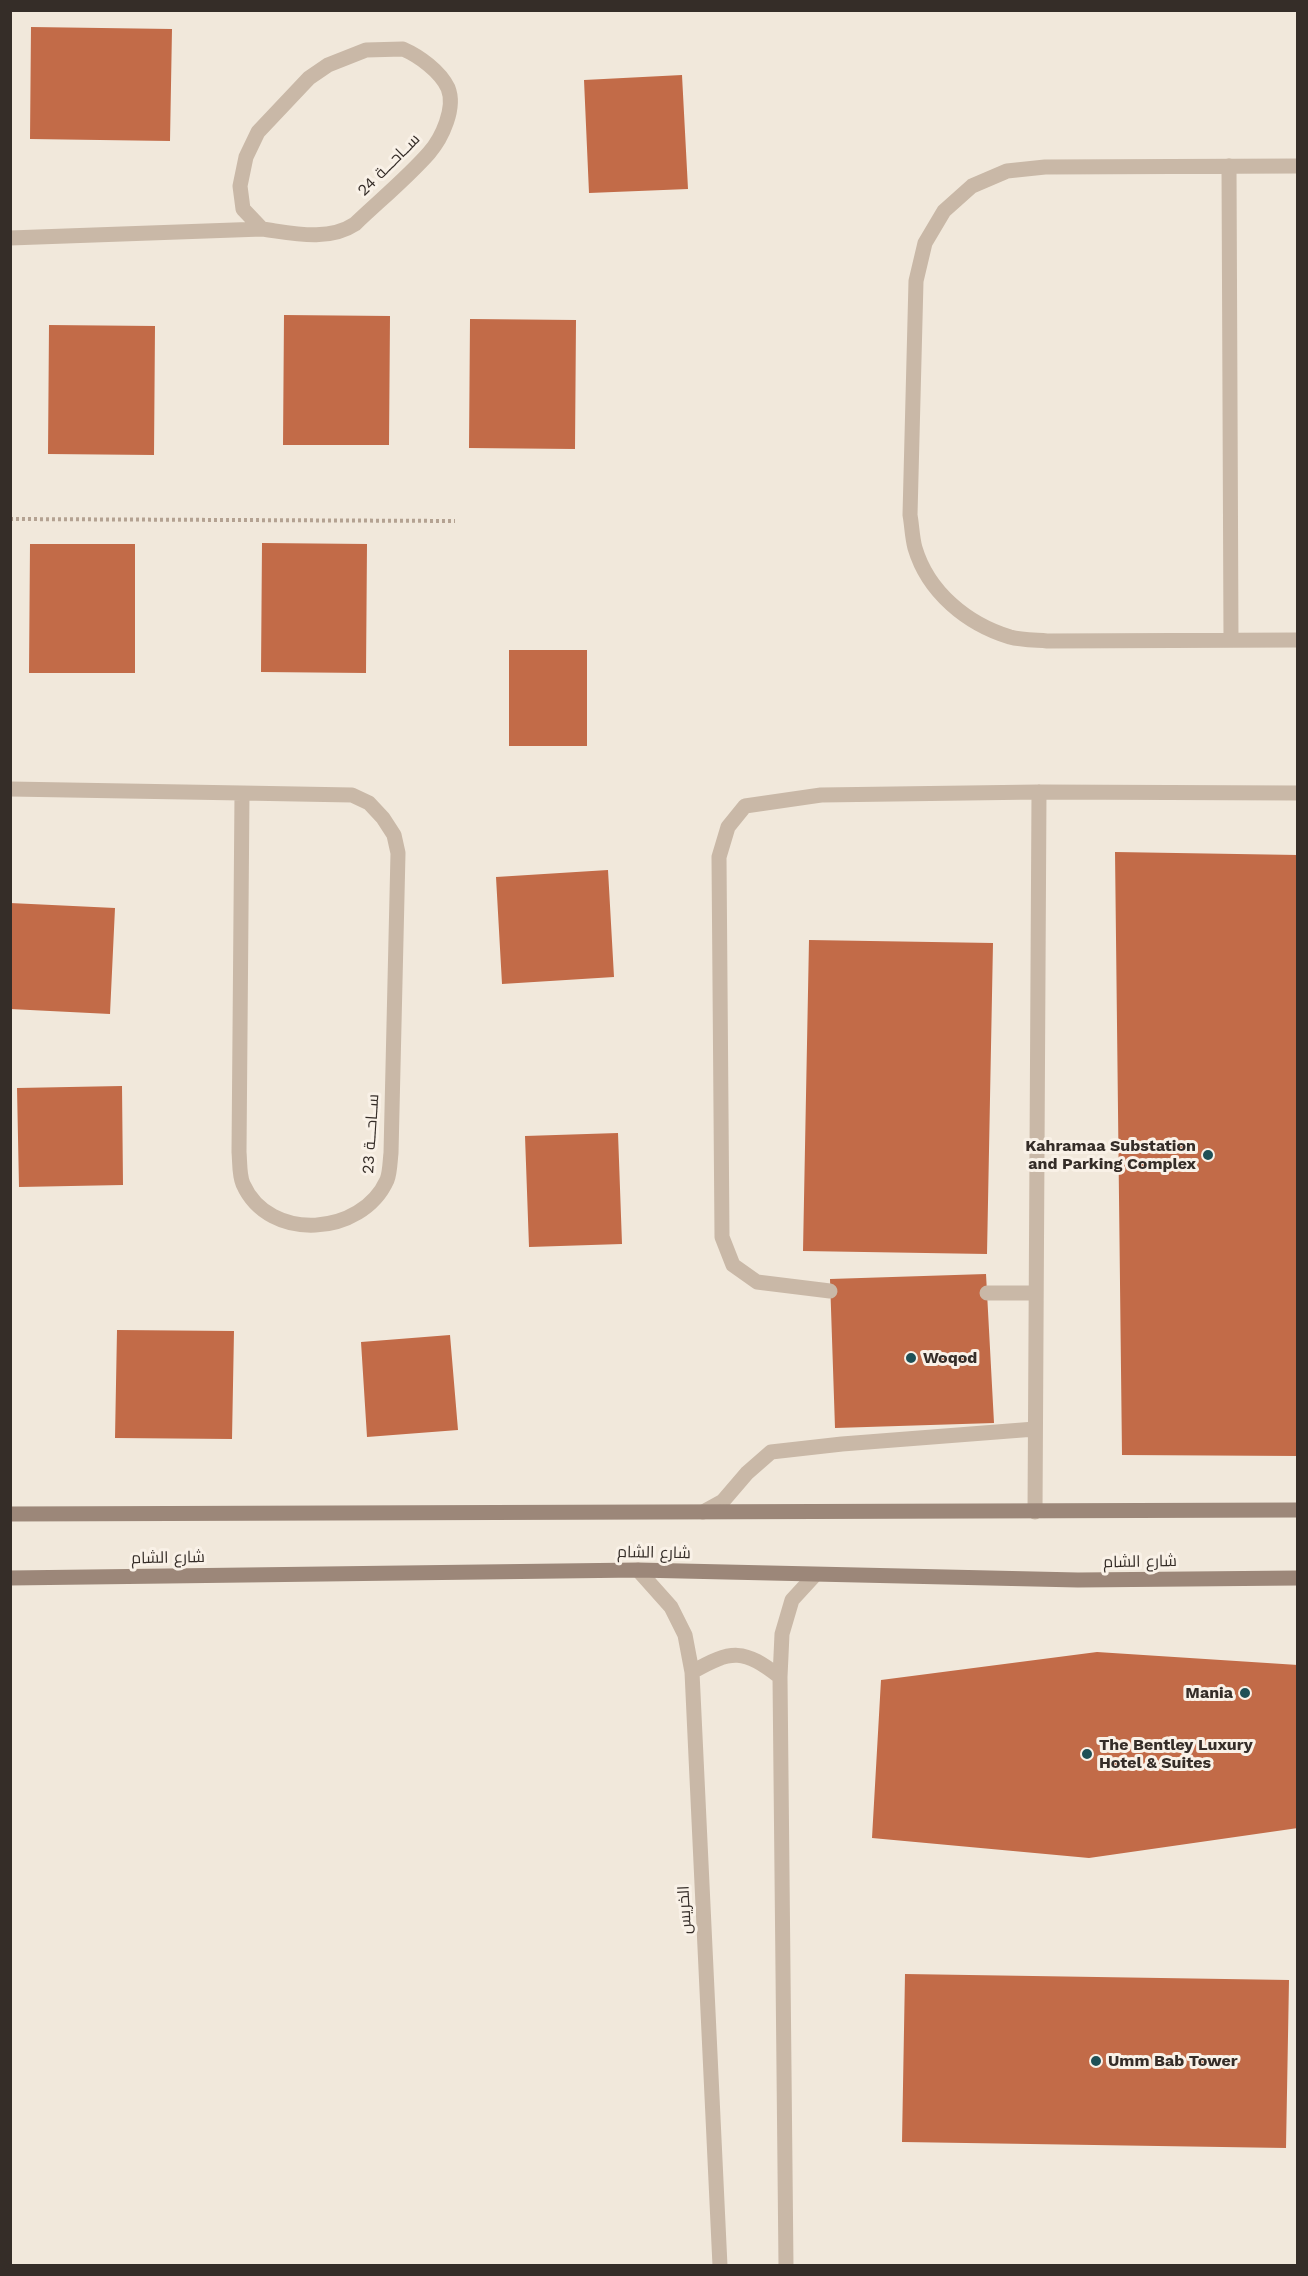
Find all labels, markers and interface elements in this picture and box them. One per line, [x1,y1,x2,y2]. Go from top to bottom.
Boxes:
street label: ســاحـــة 24 [354,130,424,200]
street label: ســاحـــة 23 [359,1093,383,1175]
place label: Kahramaa Substation and Parking Complex [1025,1136,1196,1174]
marker: Kahramaa Substation and Parking Complex [1201,1148,1215,1162]
place label: Woqod [923,1348,977,1368]
marker: Woqod [904,1351,918,1365]
street label: شارع الشام [617,1543,691,1563]
street label: شارع الشام [131,1548,205,1568]
street label: شارع الشام [1103,1552,1177,1572]
place label: Mania [1185,1683,1233,1703]
marker: Mania [1238,1686,1252,1700]
place label: The Bentley Luxury Hotel & Suites [1099,1735,1253,1773]
marker: The Bentley Luxury Hotel & Suites [1080,1747,1094,1761]
street label: الخريس [674,1885,696,1935]
place label: Umm Bab Tower [1108,2051,1238,2071]
marker: Umm Bab Tower [1089,2054,1103,2068]

